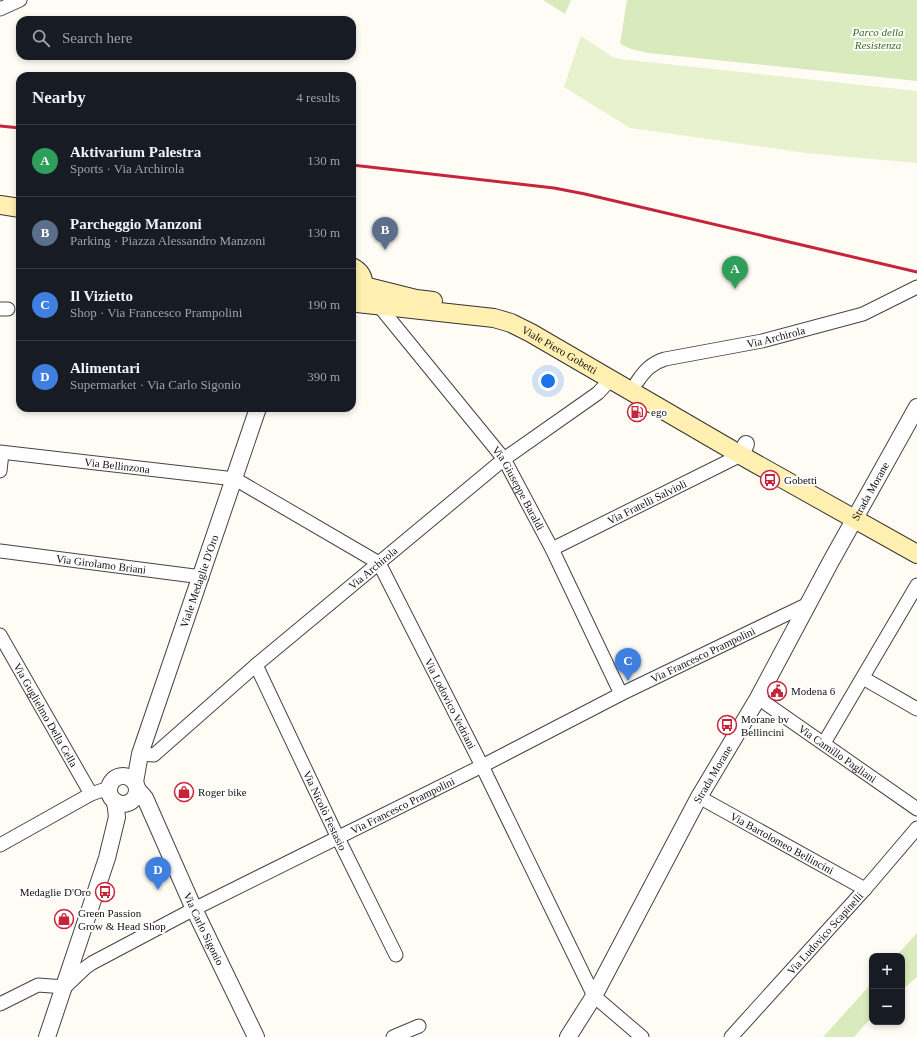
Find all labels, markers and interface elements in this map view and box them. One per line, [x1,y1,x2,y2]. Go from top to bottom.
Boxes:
search box [16,16,356,60]
park label: Parco della Resistenza [851,26,904,51]
icon: search [30,27,52,49]
text: Search here [62,30,132,46]
text: Nearby [32,88,86,107]
text: 4 results [296,90,340,105]
text: Aktivarium Palestra [70,144,201,160]
text: A [40,153,50,168]
text: 130 m [307,153,340,168]
text: Sports · Via Archirola [70,161,184,176]
text: Parcheggio Manzoni [70,216,202,232]
pin: B [372,217,398,250]
text: B [41,225,49,240]
text: 130 m [307,225,340,240]
text: Parking · Piazza Alessandro Manzoni [70,233,266,248]
pin: A [722,256,748,289]
text: Il Vizietto [70,288,133,304]
text: C [40,297,50,312]
text: 190 m [307,297,340,312]
text: Shop · Via Francesco Prampolini [70,305,242,320]
street label: Viale Piero Gobetti [520,323,599,376]
street label: Via Archirola [746,324,806,350]
text: Alimentari [70,360,140,376]
text: D [40,369,50,384]
text: 390 m [307,369,340,384]
your location [538,371,558,391]
text: Supermarket · Via Carlo Sigonio [70,377,241,392]
fuel station icon: ego [626,401,648,423]
place label: ego [651,406,667,418]
street label: Via Giuseppe Baraldi [490,444,547,532]
street label: Via Bellinzona [84,456,151,475]
street label: Strada Morane [849,460,891,523]
bus stop icon: Gobetti [759,469,781,491]
place label: Gobetti [784,474,817,486]
street label: Via Fratelli Salvioli [605,477,688,527]
street label: Viale Medaglie D'Oro [178,533,220,629]
street label: Via Archirola [346,544,400,592]
street label: Via Girolamo Briani [56,552,147,576]
street label: Via Francesco Prampolini [649,624,757,685]
pin: C [615,648,641,681]
street label: Via Lodovico Vedriani [422,656,478,751]
street label: Via Guglielmo Della Cella [11,661,80,769]
public building icon: Modena 6 [766,680,788,702]
place label: Modena 6 [791,685,836,697]
place label: Morane bv Bellincini [741,713,789,738]
bus stop icon: Morane bv Bellincini [716,714,738,736]
street label: Via Camillo Pagliani [796,722,879,785]
street label: Strada Morane [691,743,734,805]
street label: Via Nicolò Festasio [301,769,349,853]
street label: Via Francesco Prampolini [349,775,456,836]
shop icon: Roger bike [173,781,195,803]
place label: Roger bike [198,786,247,798]
street label: Via Bartolomeo Bellincini [728,810,836,876]
pin: D [145,857,171,890]
bus stop icon: Medaglie D'Oro [94,881,116,903]
place label: Medaglie D'Oro [20,886,91,898]
street label: Via Carlo Sigonio [181,890,227,968]
street label: Via Ludovico Scapinelli [785,890,865,977]
place label: Green Passion Grow & Head Shop [78,907,166,932]
shop icon: Green Passion Grow & Head Shop [53,908,75,930]
map controls [869,953,905,1025]
button: + [869,953,905,989]
button: − [869,989,905,1025]

